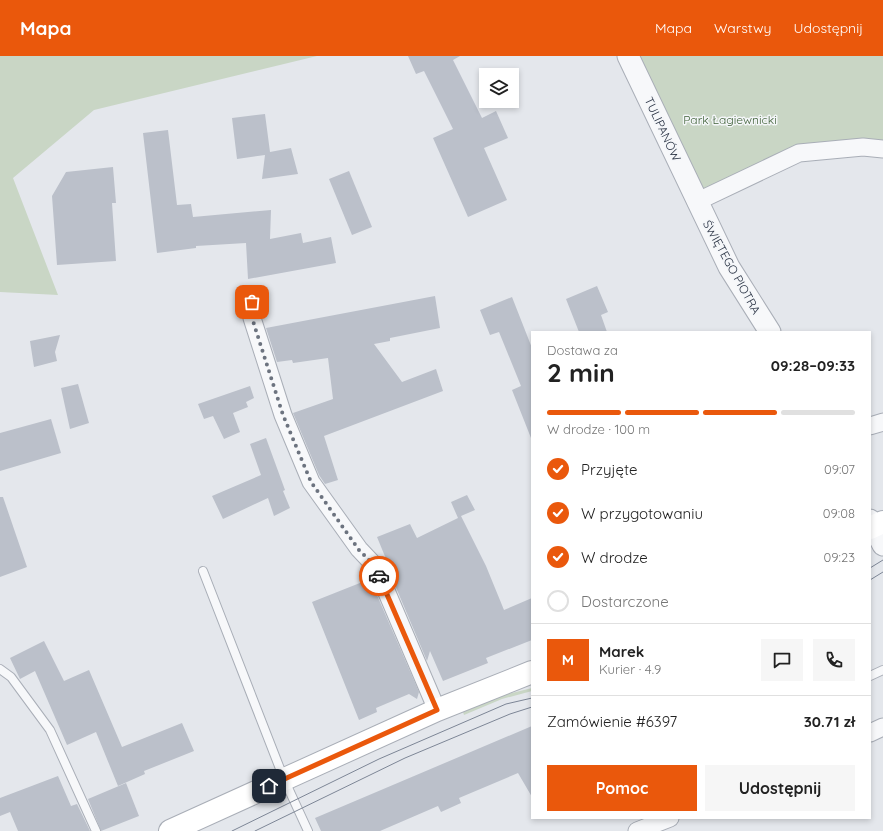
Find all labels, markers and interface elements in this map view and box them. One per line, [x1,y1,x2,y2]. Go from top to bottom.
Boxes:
text: Mapa [20,16,71,40]
text: Mapa [655,19,692,37]
text: Warstwy [714,19,772,37]
text: Udostępnij [794,19,863,37]
map controls [479,68,519,108]
button: layers [479,68,519,108]
street label: TULIPANÓW [642,94,685,164]
park label: Park Łagiewnicki [683,112,777,127]
street label: ŚWIĘTEGO PIOTRA [700,217,764,317]
pin [235,285,269,319]
icon: bag [241,291,263,313]
text: Dostawa za [547,342,618,358]
text: 2 min [547,356,615,389]
text: 09:28–09:33 [771,356,855,375]
text: W drodze · 100 m [547,421,650,437]
icon: check [547,458,569,480]
text: Przyjęte [581,460,637,479]
text: 09:07 [824,461,855,477]
icon: check [547,502,569,524]
text: W przygotowaniu [581,504,703,523]
text: 09:08 [823,505,855,521]
icon: check [547,546,569,568]
text: W drodze [581,548,648,567]
text: 09:23 [824,549,855,565]
courier [359,556,399,596]
icon: car [368,565,390,587]
text: Dostarczone [581,592,669,611]
button: chat [761,639,803,681]
button: phone [813,639,855,681]
text: Marek [599,642,644,661]
text: M [562,650,574,669]
text: Kurier · 4.9 [599,661,661,677]
text: Zamówienie #6397 [547,712,677,731]
text: 30.71 zł [804,712,855,731]
button: Pomoc [547,765,697,811]
button: Udostępnij [705,765,855,811]
pin [252,769,286,803]
icon: home [258,775,280,797]

